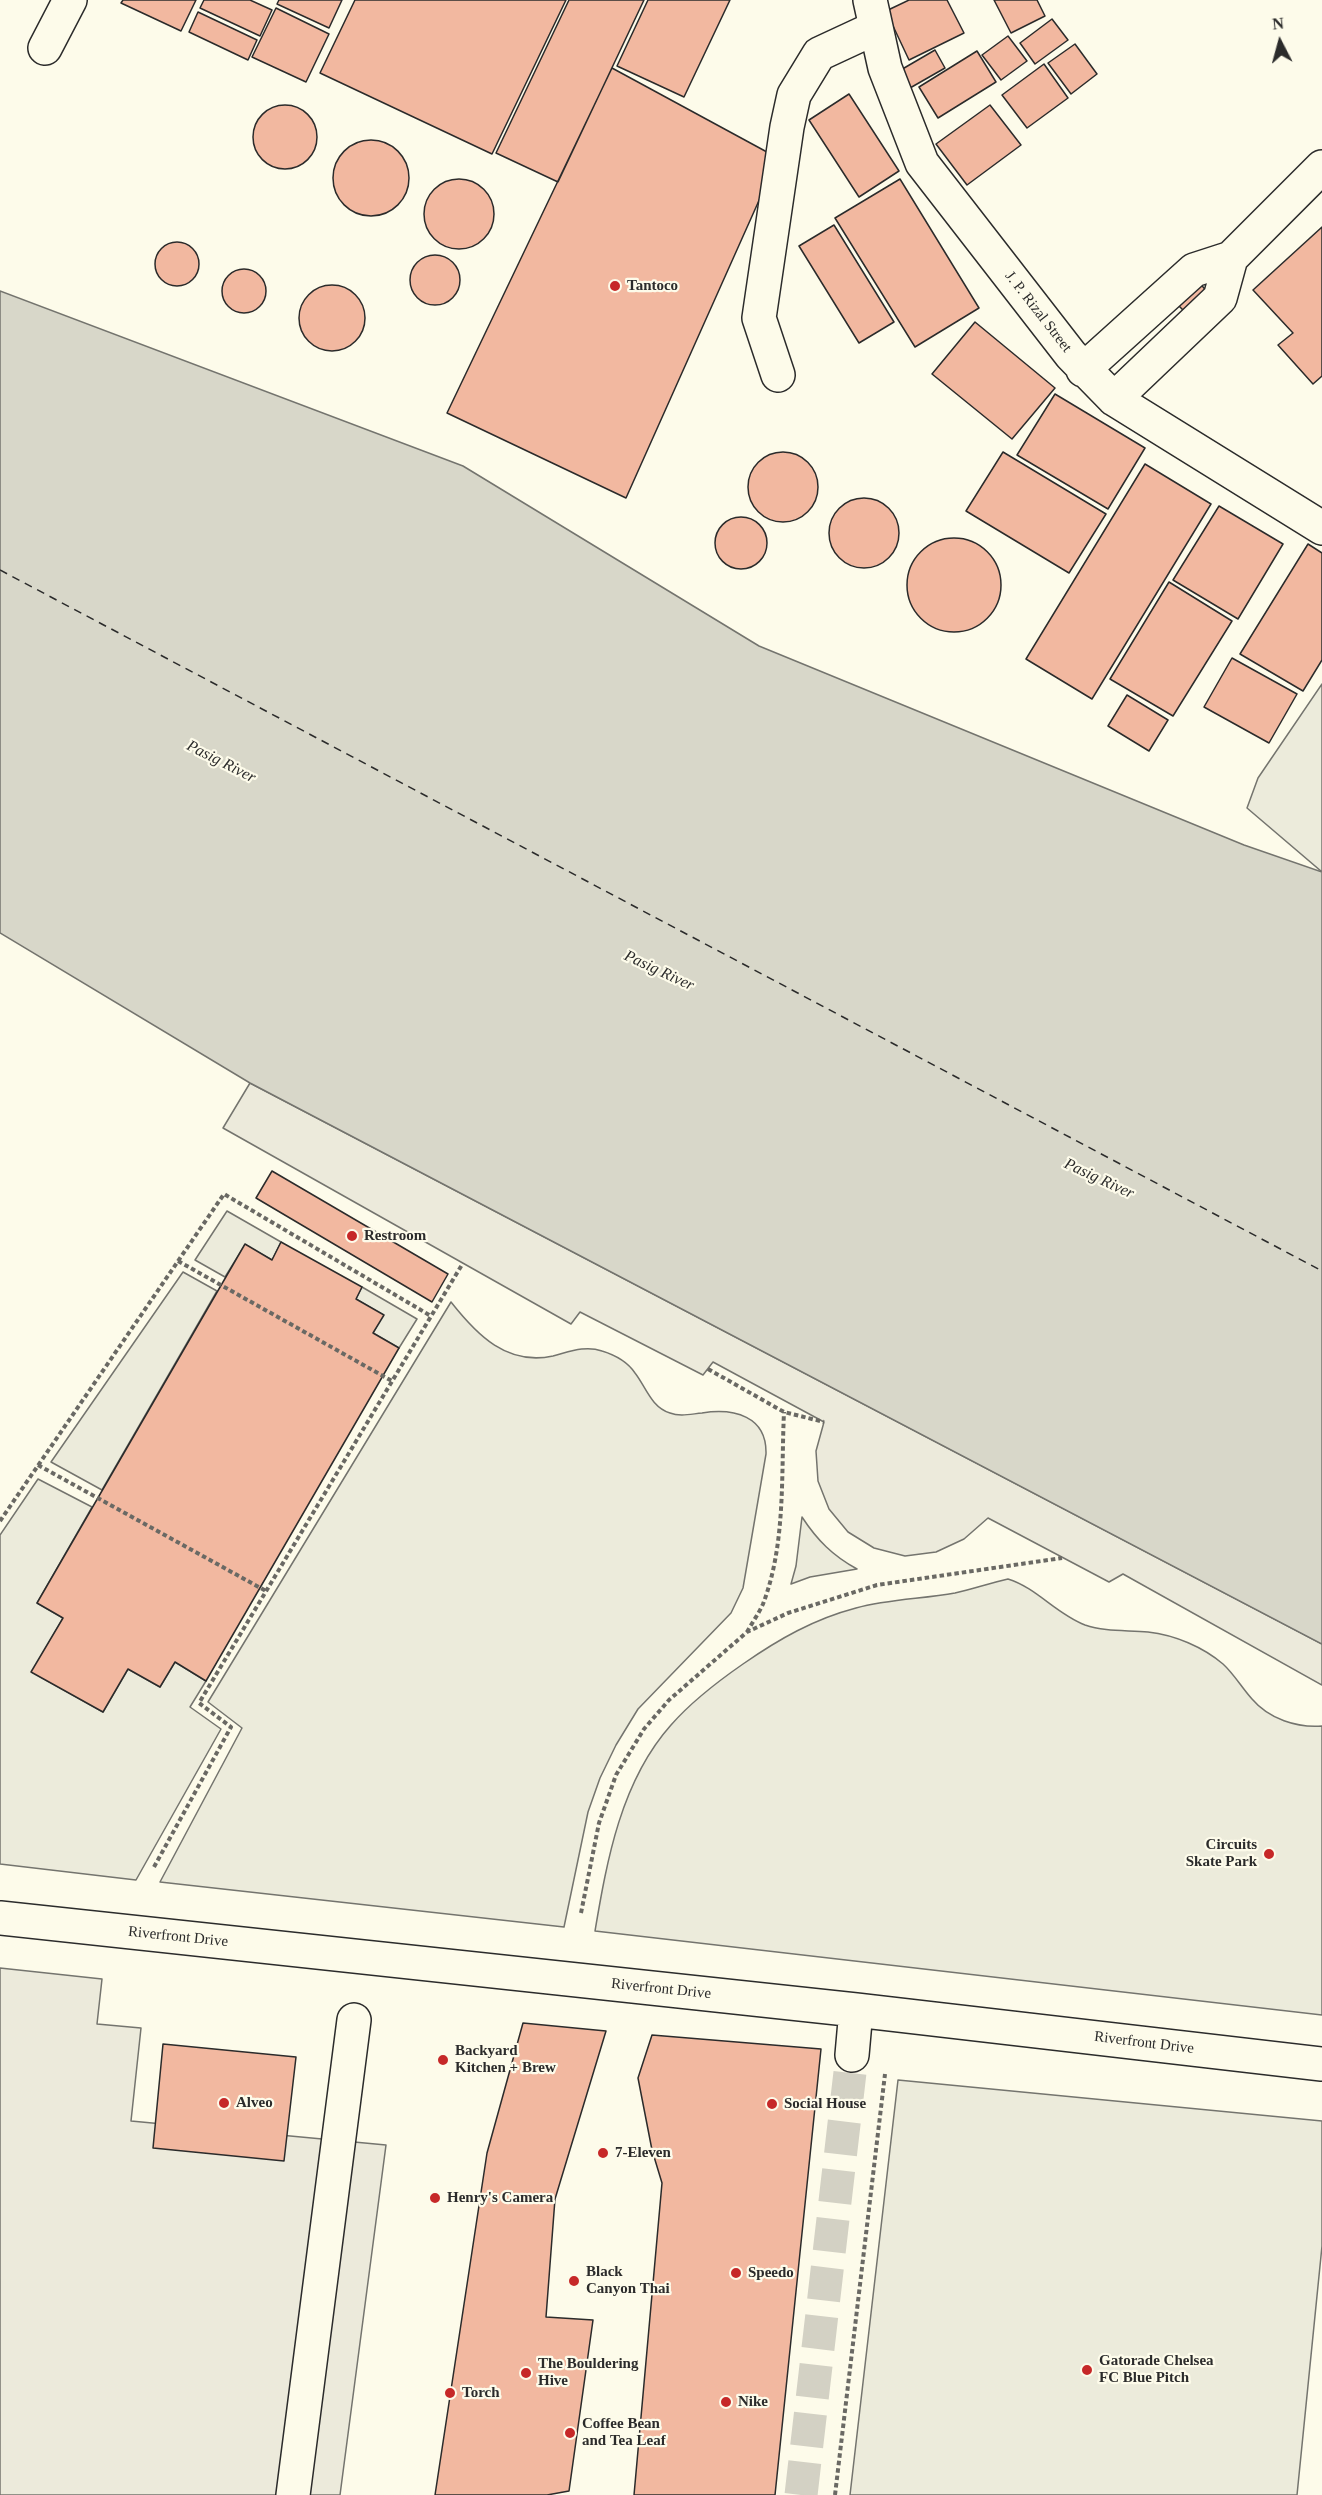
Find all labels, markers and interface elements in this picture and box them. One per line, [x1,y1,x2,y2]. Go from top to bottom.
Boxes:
north arrow [1250,12,1310,72]
text: N [1271,15,1285,33]
street label: J. P. Rizal Street [1001,268,1075,356]
place label: Tantoco [627,277,678,295]
marker: Tantoco [608,279,622,293]
water label: Pasig River [183,736,259,788]
water label: Pasig River [621,946,697,996]
water label: Pasig River [1061,1154,1137,1204]
place label: Restroom [364,1227,426,1245]
marker: Restroom [345,1229,359,1243]
place label: Circuits Skate Park [1186,1836,1257,1871]
marker: Circuits Skate Park [1262,1847,1276,1861]
street label: Riverfront Drive [127,1923,229,1951]
street label: Riverfront Drive [610,1975,712,2003]
street label: Riverfront Drive [1093,2028,1195,2058]
place label: Backyard Kitchen + Brew [455,2042,556,2077]
marker: Backyard Kitchen + Brew [436,2053,450,2067]
place label: Alveo [236,2094,273,2112]
place label: Social House [784,2095,866,2113]
marker: Alveo [217,2096,231,2110]
marker: Social House [765,2097,779,2111]
place label: 7-Eleven [615,2144,671,2162]
marker: 7-Eleven [596,2146,610,2160]
place label: Henry's Camera [447,2189,553,2207]
marker: Henry's Camera [428,2191,442,2205]
place label: Black Canyon Thai [586,2263,670,2298]
place label: Speedo [748,2264,794,2282]
marker: Speedo [729,2266,743,2280]
marker: Black Canyon Thai [567,2274,581,2288]
place label: Gatorade Chelsea FC Blue Pitch [1099,2352,1214,2387]
place label: The Bouldering Hive [538,2355,638,2390]
marker: Gatorade Chelsea FC Blue Pitch [1080,2363,1094,2377]
marker: The Bouldering Hive [519,2366,533,2380]
place label: Torch [462,2384,500,2402]
marker: Torch [443,2386,457,2400]
place label: Nike [738,2393,768,2411]
marker: Nike [719,2395,733,2409]
place label: Coffee Bean and Tea Leaf [582,2415,666,2450]
marker: Coffee Bean and Tea Leaf [563,2426,577,2440]

